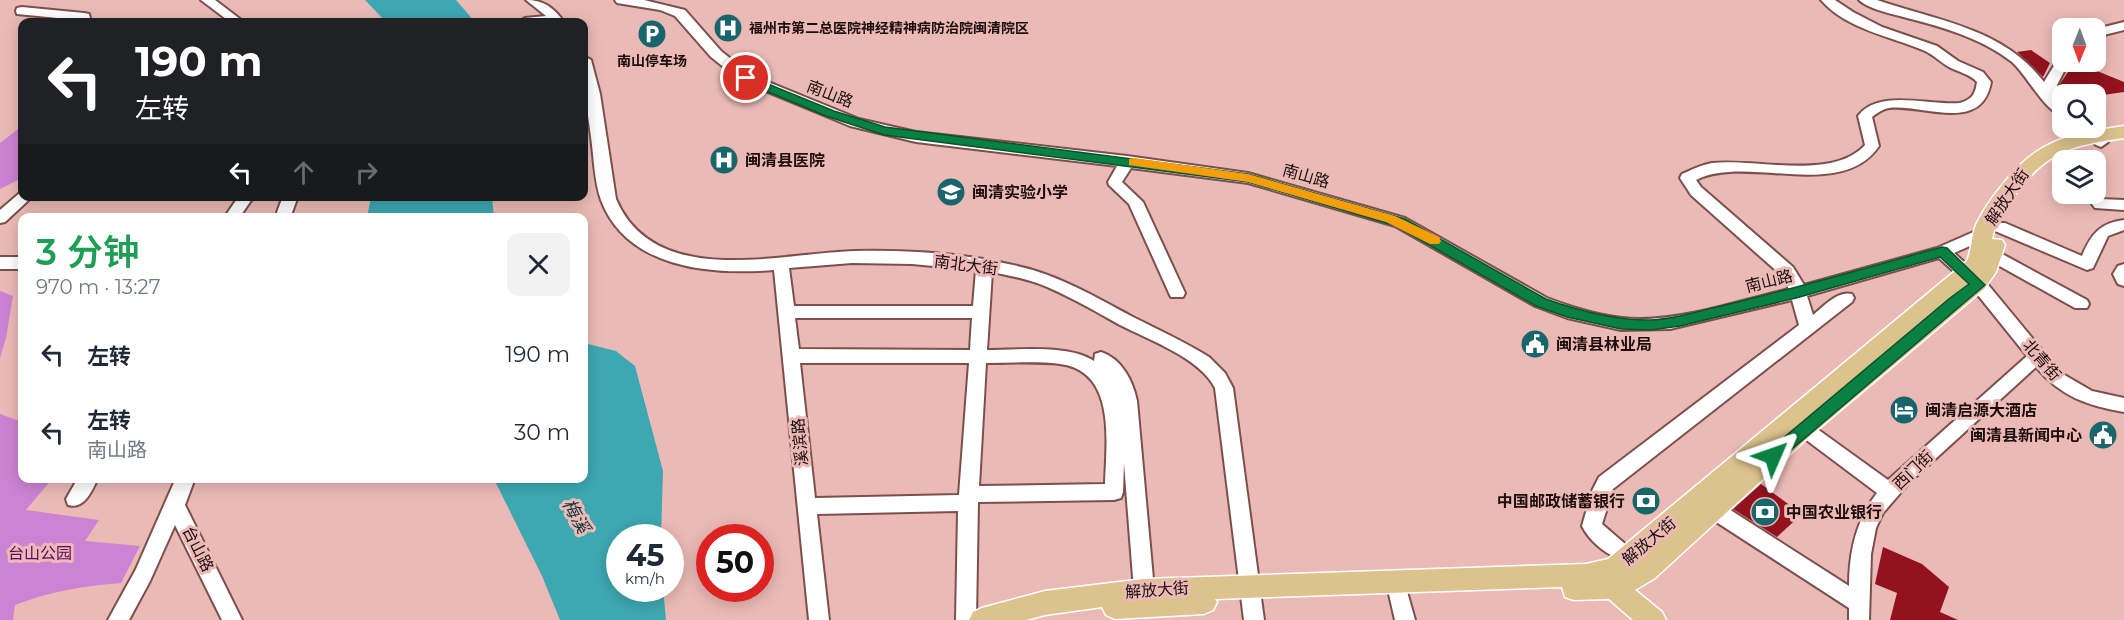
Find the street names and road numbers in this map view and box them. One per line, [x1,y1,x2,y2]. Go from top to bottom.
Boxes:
street label: 南山路 [804,77,856,111]
street label: 南山路 [1280,160,1332,192]
street label: 解放大街 [1981,165,2033,229]
street label: 南北大街 [933,252,999,278]
street label: 南山路 [1743,266,1795,296]
street label: 北青街 [2019,336,2065,384]
street label: 溪滨路 [788,417,812,467]
street label: 西门街 [1889,446,1937,494]
street label: 解放大街 [1618,513,1680,569]
street label: 台山路 [179,523,217,575]
street label: 解放大街 [1124,578,1190,602]

